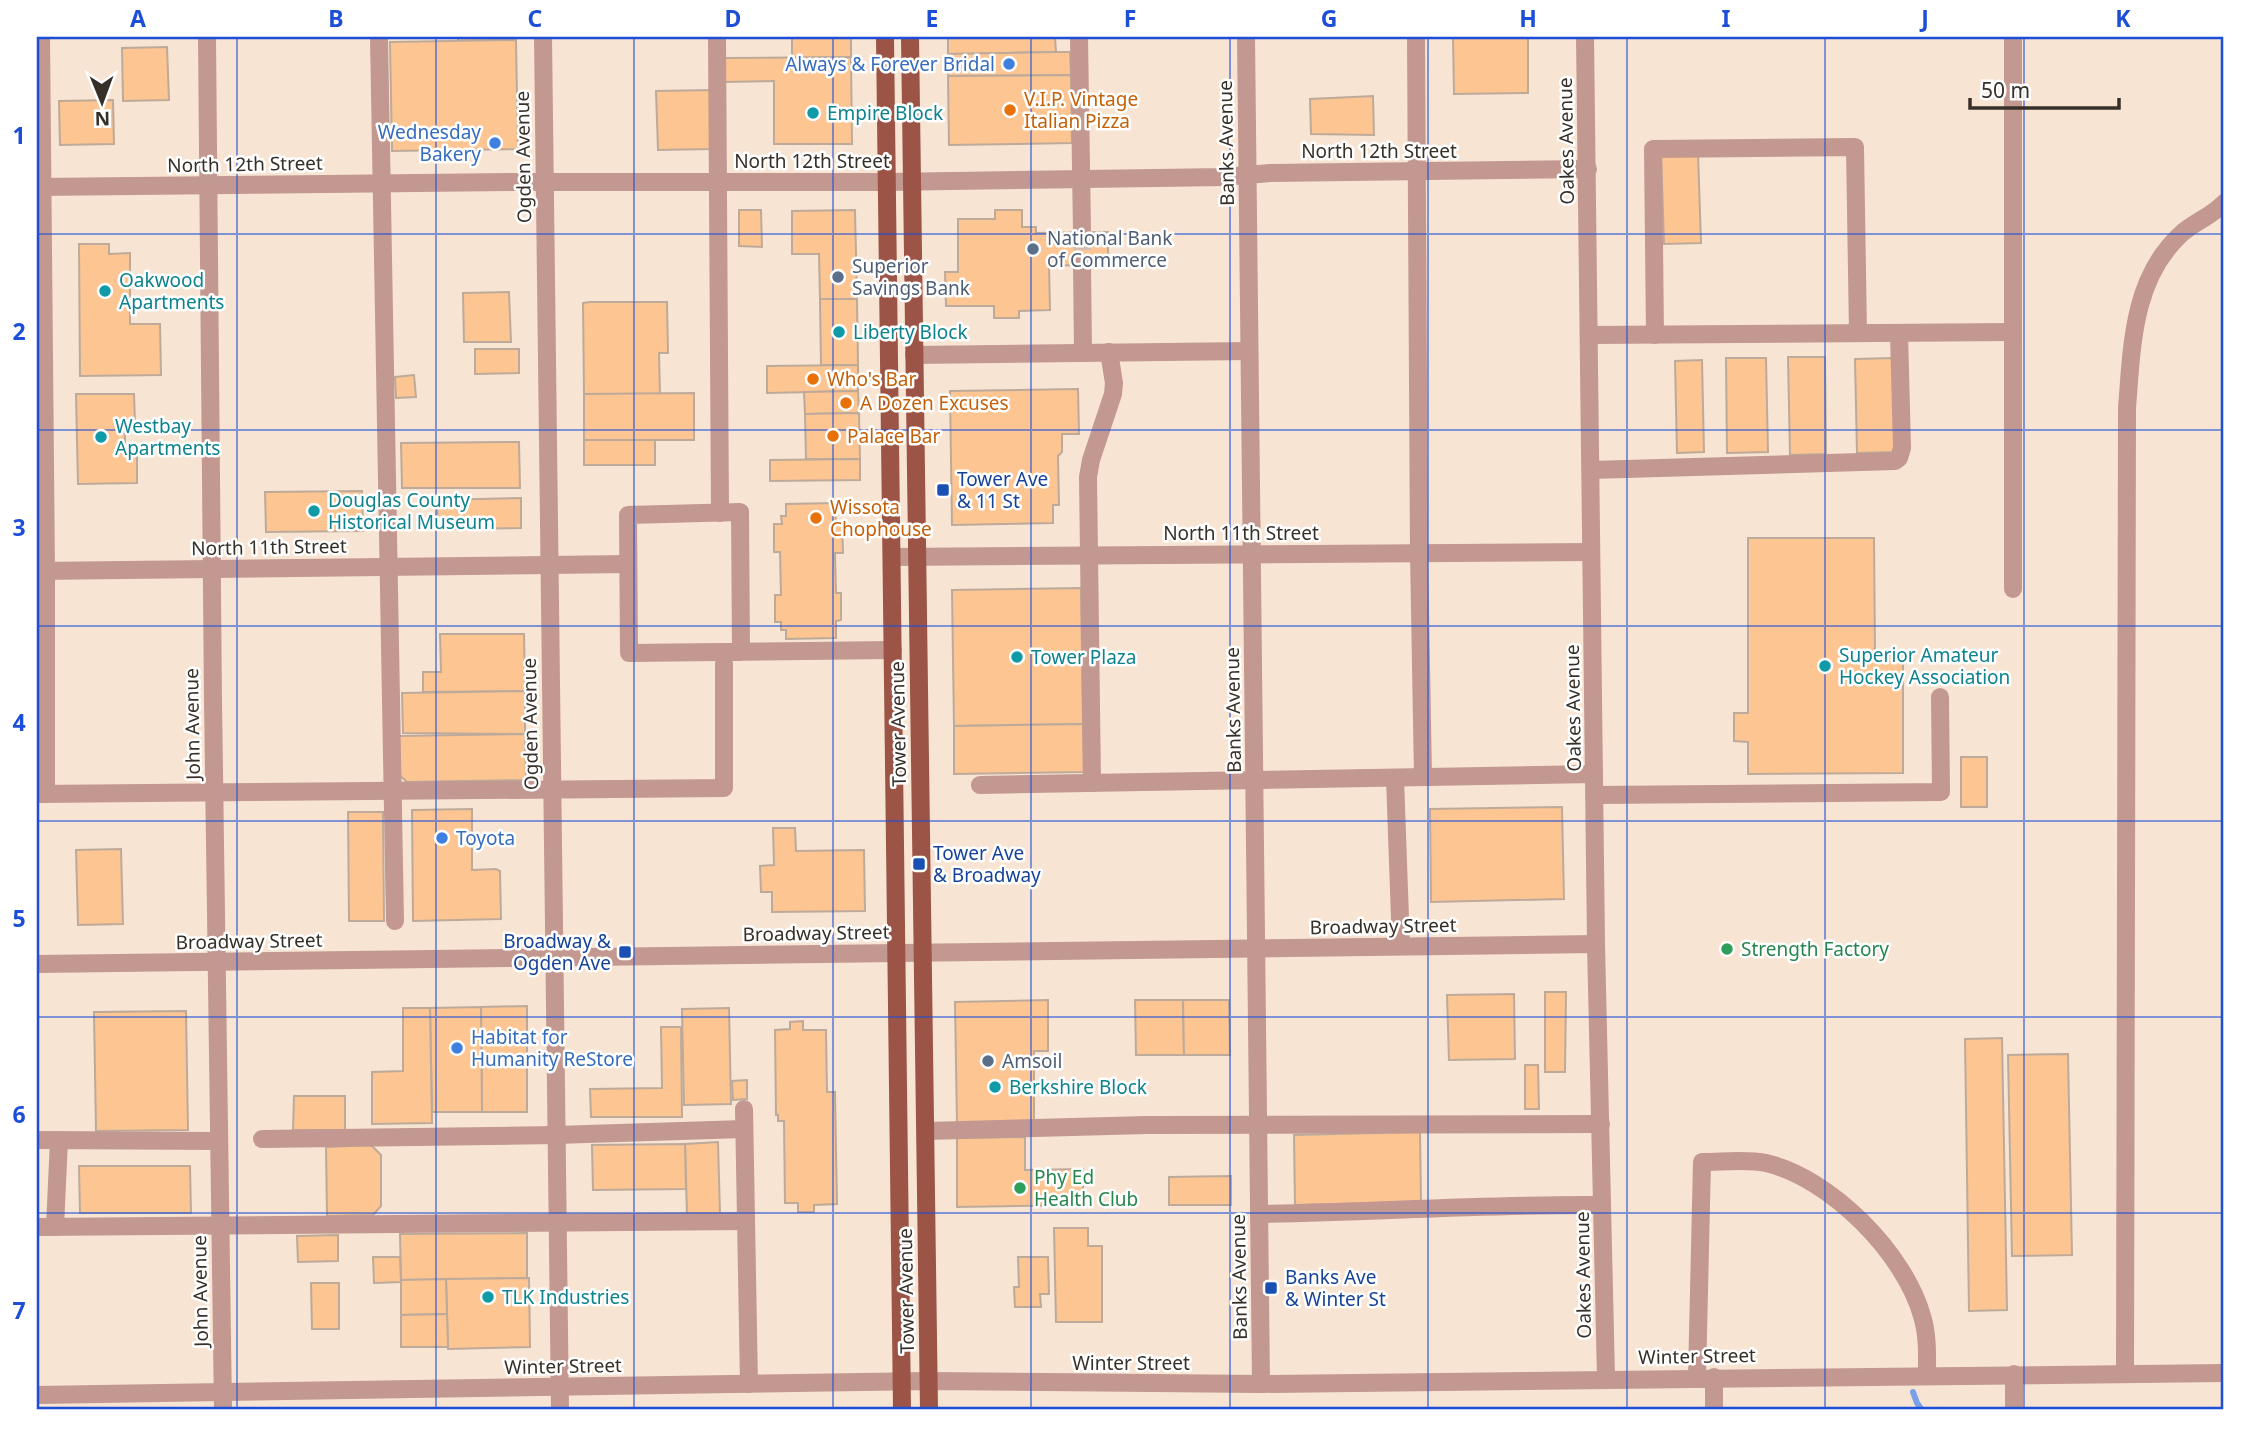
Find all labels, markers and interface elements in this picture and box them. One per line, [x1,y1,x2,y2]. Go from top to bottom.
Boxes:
text: A [130,2,146,34]
text: B [328,2,344,34]
text: C [528,2,543,34]
text: D [725,2,741,34]
text: E [926,2,938,34]
text: F [1124,2,1136,34]
text: G [1321,2,1337,34]
text: H [1519,2,1537,34]
text: I [1722,2,1731,34]
text: J [1919,2,1929,34]
text: K [2115,2,2131,34]
place label: Always & Forever Bridal [785,51,995,77]
marker: Always & Forever Bridal [1001,56,1017,72]
north arrow [66,66,136,136]
scale bar [1970,66,2119,110]
text: 50 m [1981,76,2030,104]
street label: Oakes Avenue [1552,77,1580,205]
street label: Banks Avenue [1212,80,1240,206]
place label: V.I.P. Vintage Italian Pizza [1024,86,1138,134]
street label: Ogden Avenue [509,91,537,223]
place label: Empire Block [827,100,943,126]
marker: V.I.P. Vintage Italian Pizza [1002,102,1018,118]
marker: Empire Block [805,105,821,121]
text: N [94,106,110,132]
text: 1 [12,119,26,151]
place label: Wednesday Bakery [378,119,481,167]
marker: Wednesday Bakery [487,135,503,151]
street label: North 12th Street [1301,138,1457,164]
street label: North 12th Street [734,148,890,174]
street label: North 12th Street [167,150,323,178]
place label: National Bank of Commerce [1047,225,1173,273]
marker: National Bank of Commerce [1025,241,1041,257]
place label: Superior Savings Bank [852,253,970,301]
place label: Oakwood Apartments [119,267,224,315]
marker: Superior Savings Bank [830,269,846,285]
marker: Oakwood Apartments [97,283,113,299]
text: 2 [12,315,26,347]
place label: Liberty Block [853,319,968,345]
marker: Liberty Block [831,324,847,340]
place label: Who's Bar [827,366,916,392]
marker: Who's Bar [805,371,821,387]
place label: A Dozen Excuses [860,390,1009,416]
marker: A Dozen Excuses [838,395,854,411]
place label: Westbay Apartments [115,413,220,461]
place label: Palace Bar [847,423,941,449]
marker: Palace Bar [825,428,841,444]
marker: Westbay Apartments [93,429,109,445]
place label: Tower Ave & 11 St [957,466,1048,514]
marker: Tower Ave & 11 St [935,482,951,498]
place label: Douglas County Historical Museum [328,487,495,535]
place label: Wissota Chophouse [830,494,932,542]
marker: Douglas County Historical Museum [306,503,322,519]
marker: Wissota Chophouse [808,510,824,526]
text: 3 [12,511,26,543]
street label: North 11th Street [1163,520,1319,546]
street label: North 11th Street [191,533,347,561]
place label: Superior Amateur Hockey Association [1839,642,2010,690]
place label: Tower Plaza [1031,644,1136,670]
street label: Oakes Avenue [1559,644,1587,772]
street label: Banks Avenue [1219,647,1247,773]
marker: Tower Plaza [1009,649,1025,665]
street label: Ogden Avenue [516,658,544,790]
marker: Superior Amateur Hockey Association [1817,658,1833,674]
street label: Tower Avenue [884,661,912,787]
street label: John Avenue [178,668,206,782]
text: 4 [12,706,26,738]
place label: Toyota [456,825,515,851]
marker: Toyota [434,830,450,846]
place label: Tower Ave & Broadway [933,840,1041,888]
marker: Tower Ave & Broadway [911,856,927,872]
text: 5 [12,902,26,934]
street label: Broadway Street [1309,912,1457,940]
street label: Broadway Street [742,919,890,947]
street label: Broadway Street [175,927,323,955]
place label: Broadway & Ogden Ave [503,928,611,976]
place label: Strength Factory [1741,936,1889,962]
marker: Strength Factory [1719,941,1735,957]
marker: Broadway & Ogden Ave [617,944,633,960]
place label: Habitat for Humanity ReStore [471,1024,633,1072]
marker: Habitat for Humanity ReStore [449,1040,465,1056]
place label: Amsoil [1002,1048,1062,1074]
marker: Amsoil [980,1053,996,1069]
place label: Berkshire Block [1009,1074,1147,1100]
marker: Berkshire Block [987,1079,1003,1095]
text: 6 [12,1098,26,1130]
place label: Phy Ed Health Club [1034,1164,1138,1212]
marker: Phy Ed Health Club [1012,1180,1028,1196]
street label: Oakes Avenue [1569,1211,1597,1339]
street label: Banks Avenue [1225,1214,1253,1340]
street label: Tower Avenue [892,1228,920,1354]
street label: John Avenue [186,1235,214,1349]
place label: Banks Ave & Winter St [1285,1264,1386,1312]
marker: Banks Ave & Winter St [1263,1280,1279,1296]
place label: TLK Industries [502,1284,629,1310]
marker: TLK Industries [480,1289,496,1305]
text: 7 [12,1294,26,1326]
street label: Winter Street [1638,1342,1756,1370]
street label: Winter Street [1072,1350,1190,1376]
street label: Winter Street [504,1352,622,1380]

